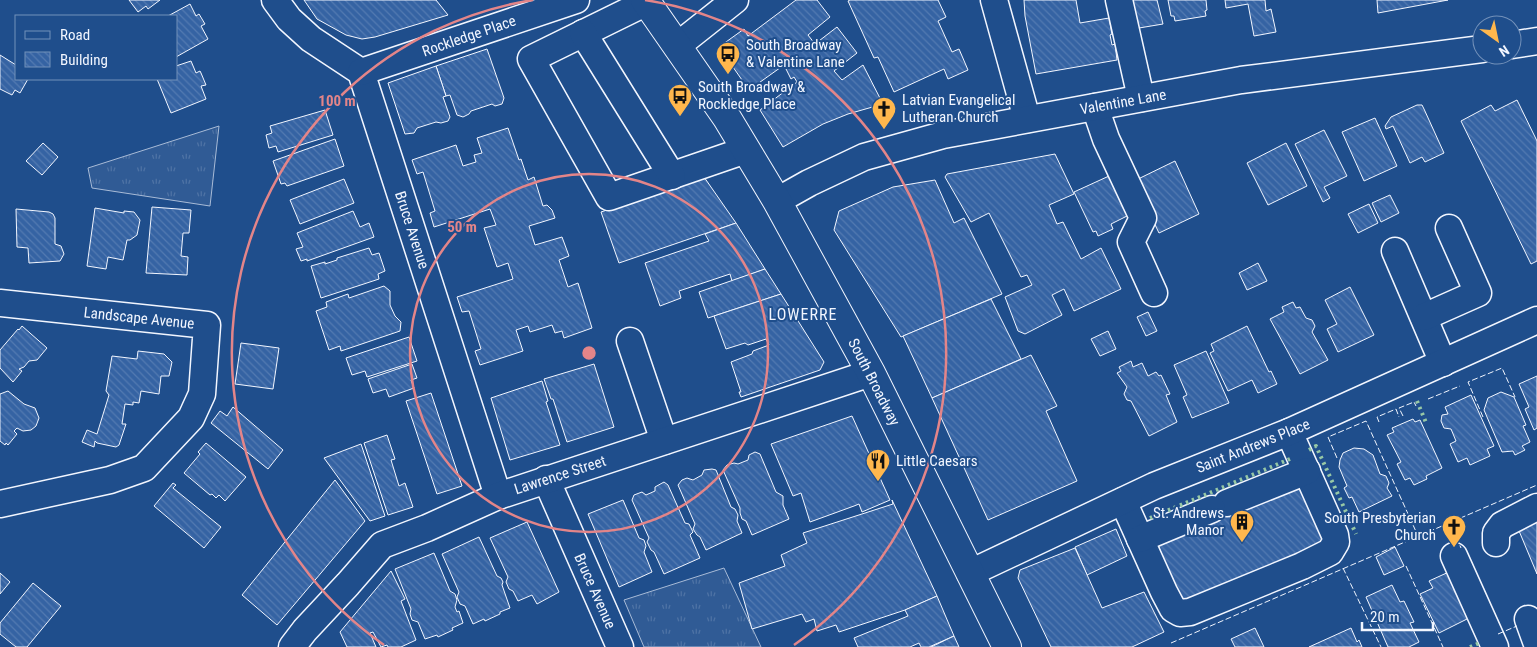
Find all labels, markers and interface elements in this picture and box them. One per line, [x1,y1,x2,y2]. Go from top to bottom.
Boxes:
street label: Rockledge Place [420,12,518,60]
legend [15,15,178,80]
north arrow [1472,15,1522,65]
text: Road [60,26,90,44]
place label: South Broadway & Valentine Lane [746,36,845,71]
bus stop icon: South Broadway & Valentine Lane [715,41,741,75]
text: N [1496,42,1512,60]
text: Building [60,51,108,69]
place label: South Broadway & Rockledge Place [698,78,806,113]
bus stop icon: South Broadway & Rockledge Place [667,83,693,117]
street label: Valentine Lane [1078,86,1168,118]
place label: Latvian Evangelical Lutheran Church [902,91,1015,126]
text: 100 m [318,92,356,110]
church icon: Latvian Evangelical Lutheran Church [871,96,897,130]
street label: Bruce Avenue [391,189,433,271]
text: 50 m [447,218,477,236]
street label: Landscape Avenue [83,303,195,333]
district label: LOWERRE [769,305,837,324]
street label: South Broadway [844,335,904,429]
centre of rings [580,344,598,362]
street label: Saint Andrews Place [1193,415,1313,477]
restaurant icon: Little Caesars [865,448,891,482]
street label: Lawrence Street [512,452,608,498]
place label: Little Caesars [896,452,978,470]
place label: St. Andrews Manor [1153,504,1224,539]
building icon: St. Andrews Manor [1229,509,1255,543]
place label: South Presbyterian Church [1324,509,1436,544]
church icon: South Presbyterian Church [1441,514,1467,548]
street label: Bruce Avenue [570,551,620,631]
scale bar [1362,600,1433,632]
text: 20 m [1370,608,1400,626]

